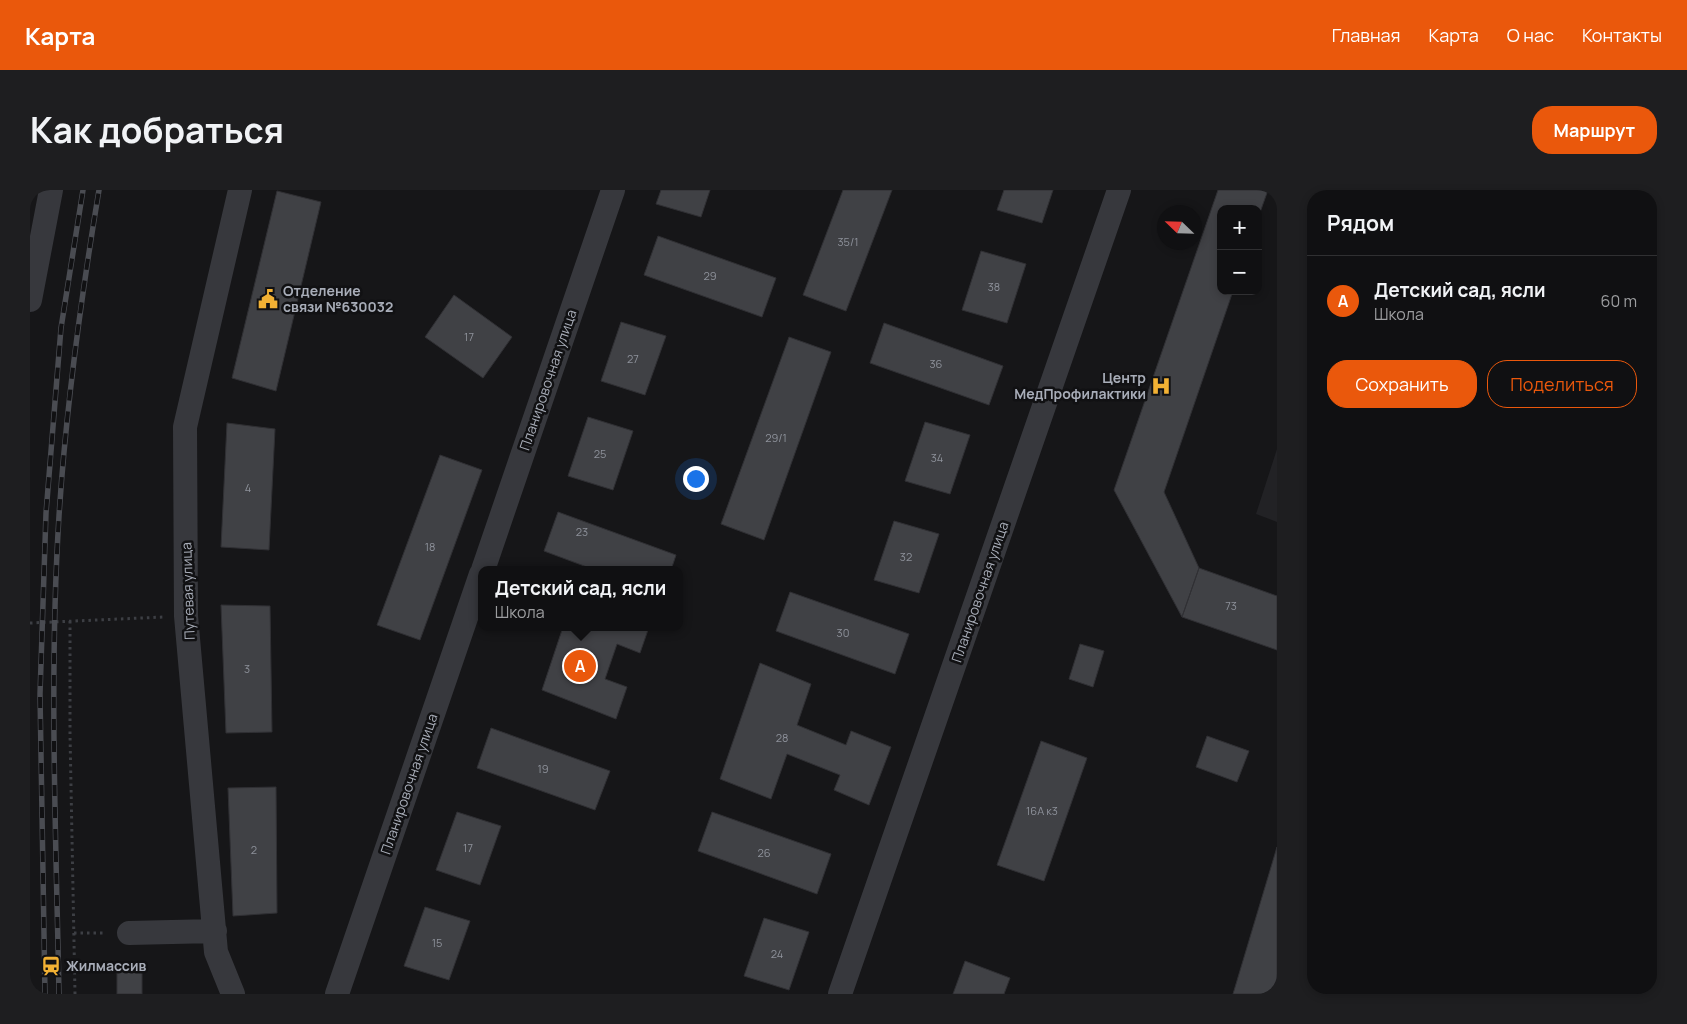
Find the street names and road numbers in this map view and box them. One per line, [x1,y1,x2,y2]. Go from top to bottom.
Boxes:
street label: Планировочная улица [514,307,581,453]
street label: Планировочная улица [946,519,1013,665]
street label: Путевая улица [176,542,199,640]
street label: Планировочная улица [375,711,442,857]

